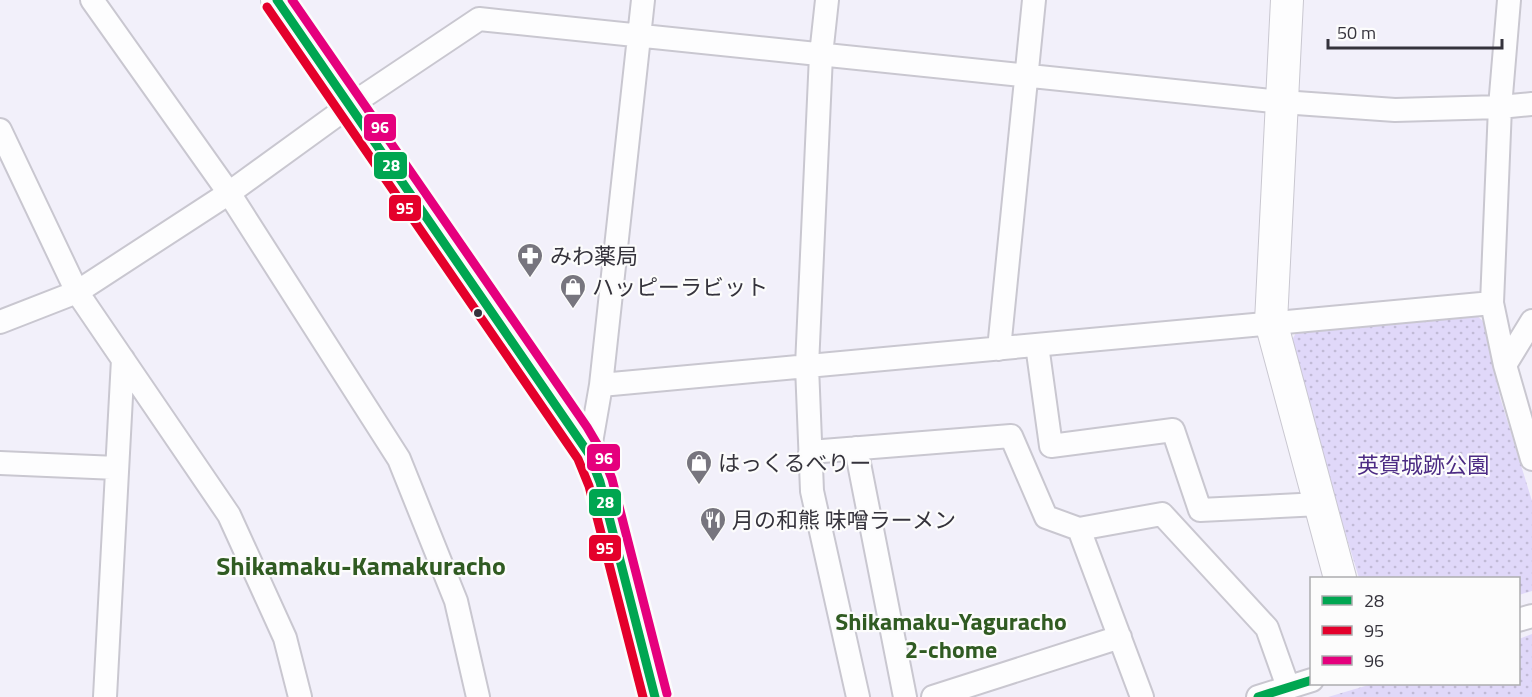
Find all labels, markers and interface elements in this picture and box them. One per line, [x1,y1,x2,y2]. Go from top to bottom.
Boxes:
scale bar [1328,12,1502,50]
text: 50 m [1337,19,1376,46]
line badge: 96 [363,113,397,142]
text: 96 [371,115,389,139]
line badge: 28 [373,151,408,180]
text: 28 [382,153,400,177]
line badge: 95 [388,194,422,222]
text: 95 [396,196,414,220]
place label: みわ薬局 [550,239,638,273]
pharmacy icon: みわ薬局 [515,241,545,279]
place label: ハッピーラビット [592,270,768,304]
shop icon: ハッピーラビット [558,272,588,310]
unlabelled marker [472,307,484,319]
line badge: 96 [586,443,621,472]
text: 96 [595,446,613,470]
place label: はっくるべりー [718,446,872,480]
shop icon: はっくるべりー [684,448,714,486]
park label: 英賀城跡公園 [1357,448,1489,482]
line badge: 28 [588,488,622,517]
text: 28 [596,490,614,514]
place label: 月の和熊 味噌ラーメン [732,503,956,537]
restaurant icon: 月の和熊 味噌ラーメン [698,505,728,543]
line badge: 95 [588,534,622,562]
text: 95 [596,536,614,560]
district label: Shikamaku-Kamakuracho [216,546,506,585]
legend [1310,577,1520,685]
text: 28 [1364,587,1384,614]
district label: Shikamaku-Yaguracho 2-chome [835,603,1067,667]
text: 95 [1364,617,1384,644]
text: 96 [1364,647,1384,674]

